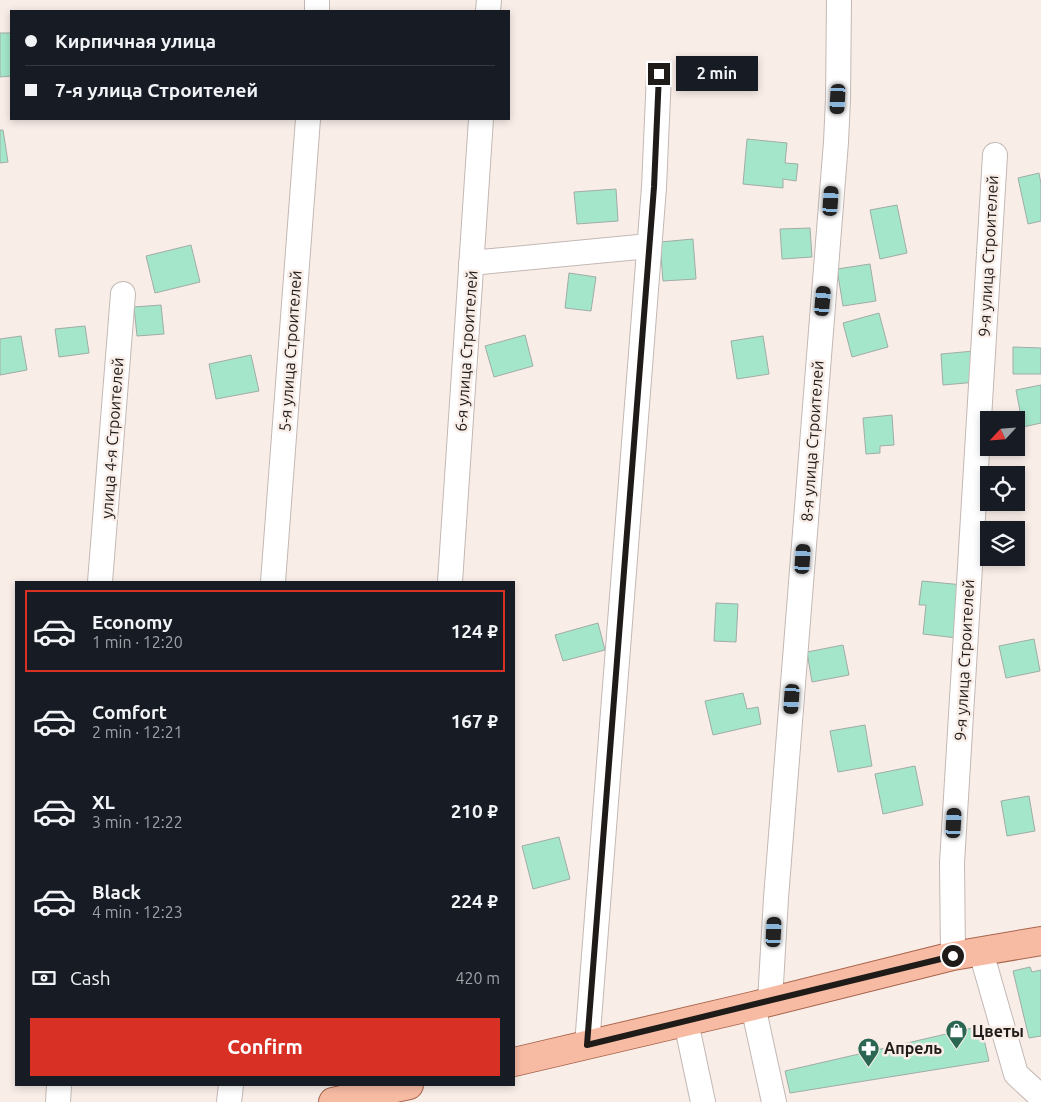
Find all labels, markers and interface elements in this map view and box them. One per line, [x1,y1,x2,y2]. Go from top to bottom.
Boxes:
text: Кирпичная улица [55,30,216,52]
callout: 2 min [676,56,759,92]
route end [648,63,670,85]
text: 2 min [697,64,737,82]
text: 7-я улица Строителей [55,79,258,101]
car [829,84,846,114]
street label: 9-я улица Строителей [975,175,1001,337]
car [822,186,839,216]
street label: 5-я улица Строителей [275,270,305,432]
street label: 6-я улица Строителей [451,270,481,432]
car [814,285,831,317]
street label: улица 4-я Строителей [97,357,127,519]
street label: 8-я улица Строителей [797,360,827,522]
north arrow [980,411,1025,456]
map controls [980,411,1025,566]
button: locate [980,466,1025,511]
button: layers [980,521,1025,566]
car [794,544,811,574]
street label: 9-я улица Строителей [951,579,977,741]
icon: car [32,609,77,654]
text: Economy [92,611,173,633]
text: 124 ₽ [451,620,498,642]
text: 1 min · 12:20 [92,633,183,651]
car [783,684,800,714]
icon: car [32,699,77,744]
text: Comfort [92,701,167,723]
text: 167 ₽ [451,710,498,732]
text: 2 min · 12:21 [92,723,183,741]
icon: car [32,789,77,834]
text: XL [92,791,115,813]
text: 210 ₽ [451,800,498,822]
car [945,808,962,838]
text: 3 min · 12:22 [92,813,183,831]
icon: car [32,879,77,924]
text: Black [92,881,141,903]
text: 224 ₽ [451,890,498,912]
text: 4 min · 12:23 [92,903,183,921]
car [765,917,782,947]
route start [942,945,964,967]
icon: cash [30,964,58,992]
text: Cash [70,967,111,989]
text: 420 m [455,969,500,987]
button: Confirm [30,1018,500,1076]
shop icon: Цветы [944,1019,968,1050]
place label: Цветы [972,1022,1024,1040]
pharmacy icon: Апрель [856,1036,880,1067]
place label: Апрель [884,1039,942,1057]

